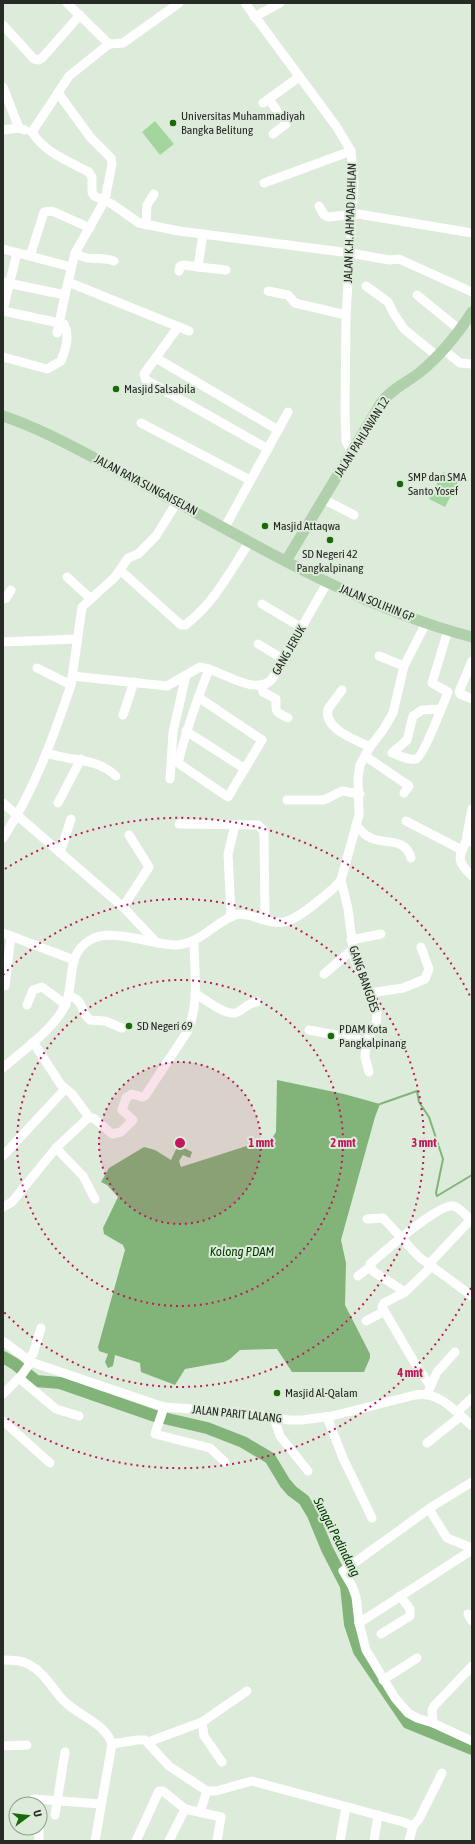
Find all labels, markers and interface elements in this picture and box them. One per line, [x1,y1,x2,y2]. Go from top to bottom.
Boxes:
place label: Universitas Muhammadiyah Bangka Belitung [181,109,305,137]
marker: Universitas Muhammadiyah Bangka Belitung [168,118,178,128]
street label: JALAN K.H. AHMAD DAHLAN [341,163,359,283]
place label: Masjid Salsabila [124,382,196,396]
marker: Masjid Salsabila [111,384,121,394]
street label: JALAN PAHLAWAN 12 [332,394,392,480]
street label: JALAN RAYA SUNGAISELAN [92,452,200,518]
place label: SMP dan SMA Santo Yosef [408,470,466,498]
marker: SMP dan SMA Santo Yosef [395,479,405,489]
place label: Masjid Attaqwa [273,519,340,533]
marker: Masjid Attaqwa [260,521,270,531]
marker: SD Negeri 42 Pangkalpinang [325,535,335,545]
place label: SD Negeri 42 Pangkalpinang [296,547,364,575]
street label: JALAN SOLIHIN GP [337,582,417,624]
street label: GANG JERUK [269,622,309,677]
street label: GANG BANGDES [346,944,382,1014]
place label: SD Negeri 69 [137,1019,193,1033]
marker: SD Negeri 69 [124,1021,134,1031]
place label: PDAM Kota Pangkalpinang [339,1022,407,1050]
marker: PDAM Kota Pangkalpinang [326,1031,336,1041]
centre of rings [173,1136,187,1150]
text: 1 mnt [248,1136,274,1150]
text: 2 mnt [330,1136,356,1150]
text: 3 mnt [411,1136,437,1150]
water label: Kolong PDAM [210,1244,275,1259]
text: 4 mnt [396,1366,423,1380]
place label: Masjid Al-Qalam [285,1386,358,1400]
marker: Masjid Al-Qalam [272,1388,282,1398]
street label: JALAN PARIT LALANG [191,1402,283,1426]
water label: Sungai Pedindang [310,1494,363,1579]
north arrow [8,1796,48,1836]
text: U [31,1809,44,1818]

